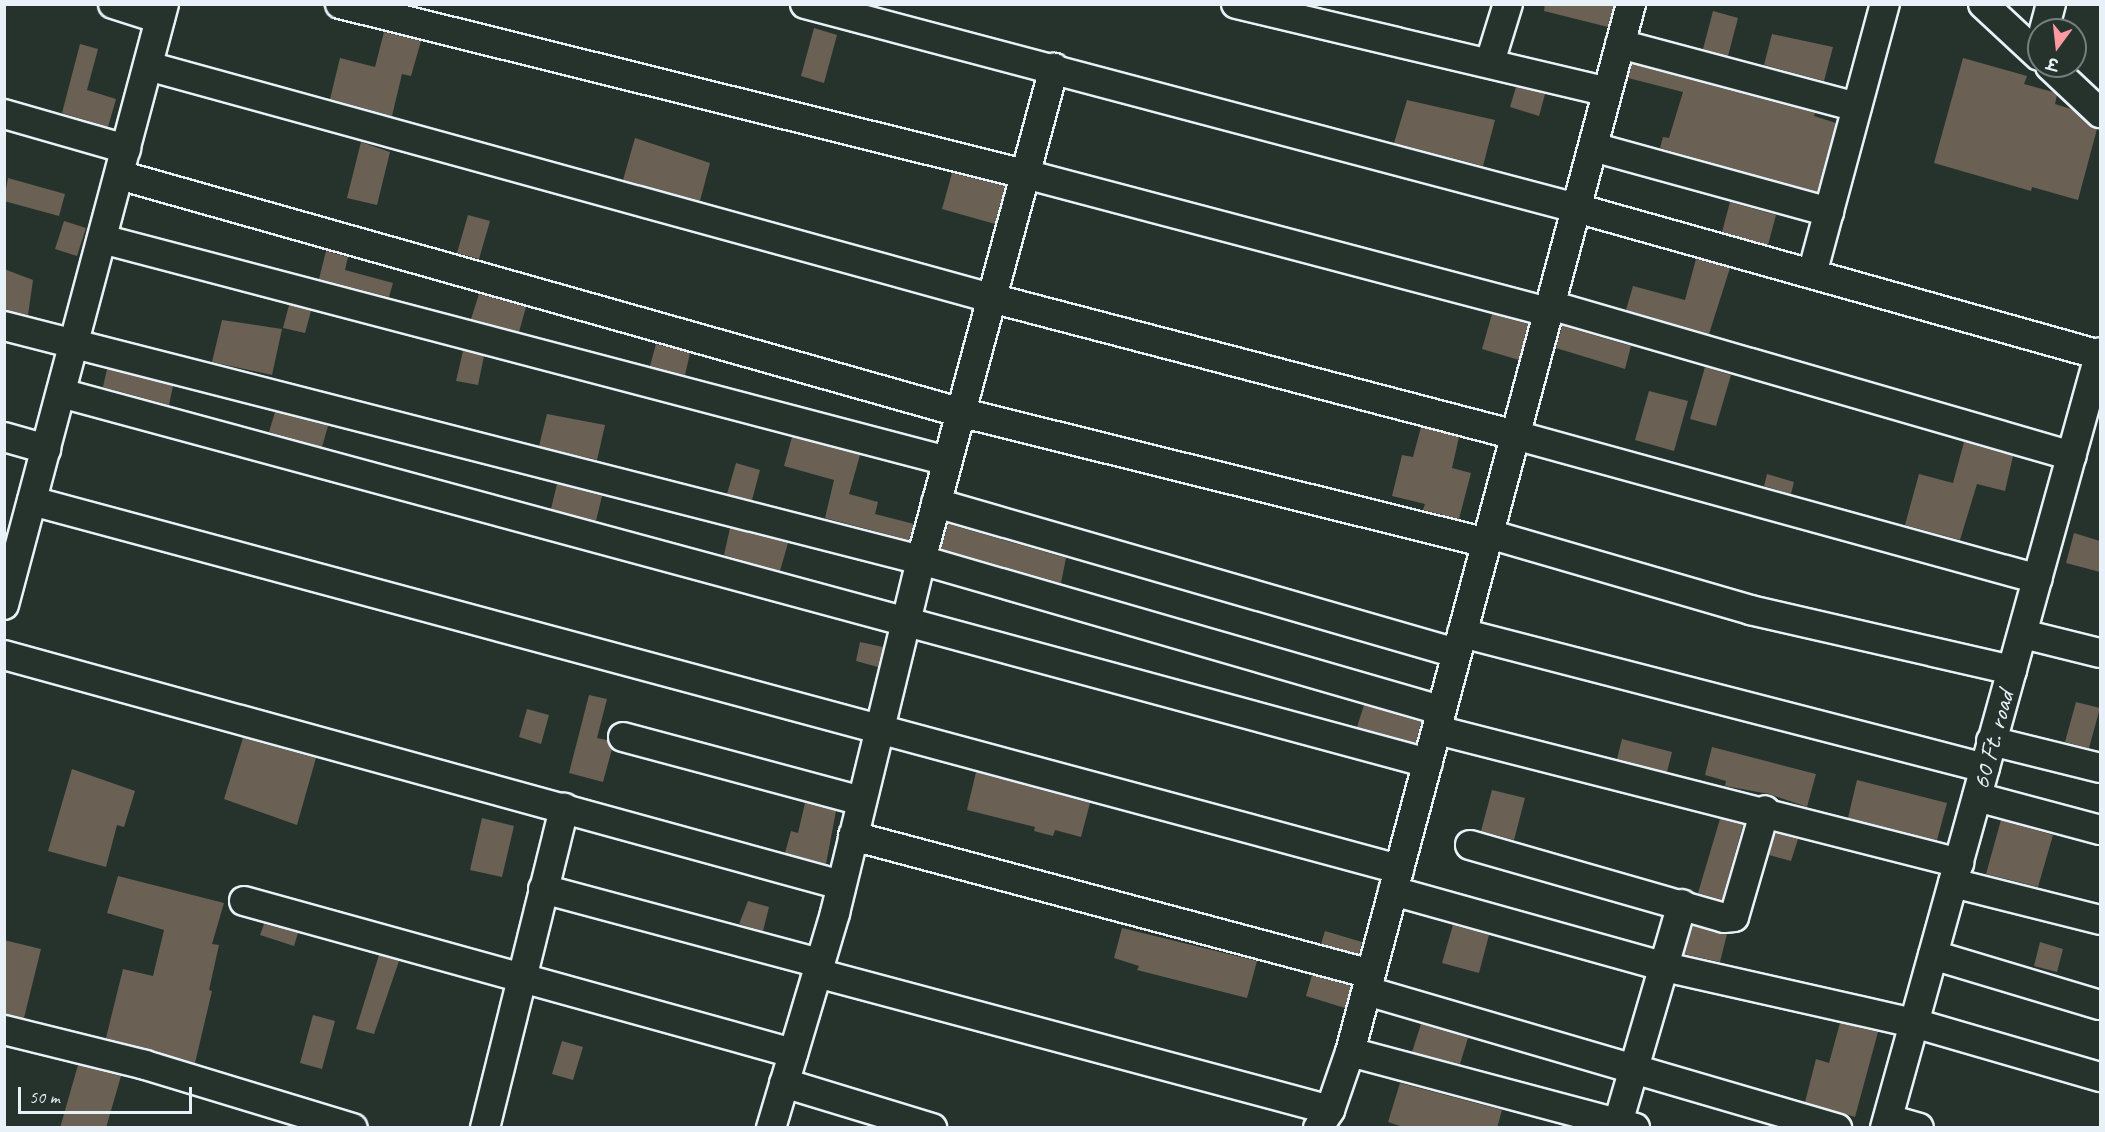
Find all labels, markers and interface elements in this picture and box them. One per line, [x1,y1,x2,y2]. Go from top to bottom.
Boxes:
north arrow [2027,18,2087,78]
text: उ [2045,52,2061,74]
street label: 60 Ft. road [1965,687,2021,793]
scale bar [21,1075,195,1113]
text: 50 m [29,1086,60,1108]

